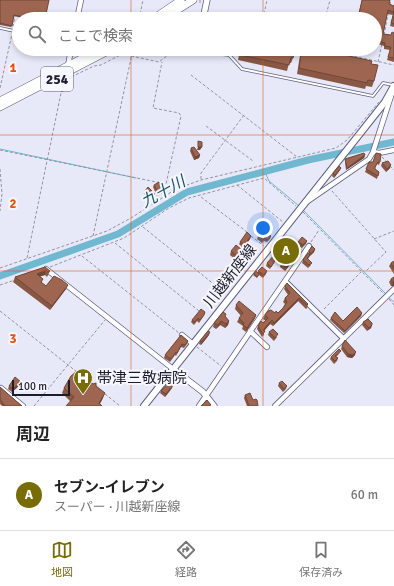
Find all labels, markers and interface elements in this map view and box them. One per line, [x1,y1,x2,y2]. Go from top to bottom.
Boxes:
search box [12,12,382,56]
icon: search [26,23,48,45]
text: ここで検索 [58,27,133,45]
text: 1 [9,60,17,76]
road number: 254 [41,67,73,91]
water label: 九十川 [137,171,191,212]
text: 2 [9,196,17,212]
your location [253,218,273,238]
pin: A [273,236,299,266]
street label: 川越新座線 [200,241,260,311]
text: 3 [9,331,17,347]
hospital icon: 帯津三敬病院 [72,367,94,395]
place label: 帯津三敬病院 [97,369,187,387]
scale bar [12,378,70,397]
text: 100 m [18,380,47,393]
text: 周辺 [16,424,50,445]
text: セブン-イレブン [54,478,165,496]
text: A [25,487,33,503]
text: 60 m [351,487,378,503]
text: スーパー · 川越新座線 [54,499,181,515]
tab: 地図 [51,539,73,579]
tab: 経路 [175,539,197,579]
tab: 保存済み [299,539,343,579]

